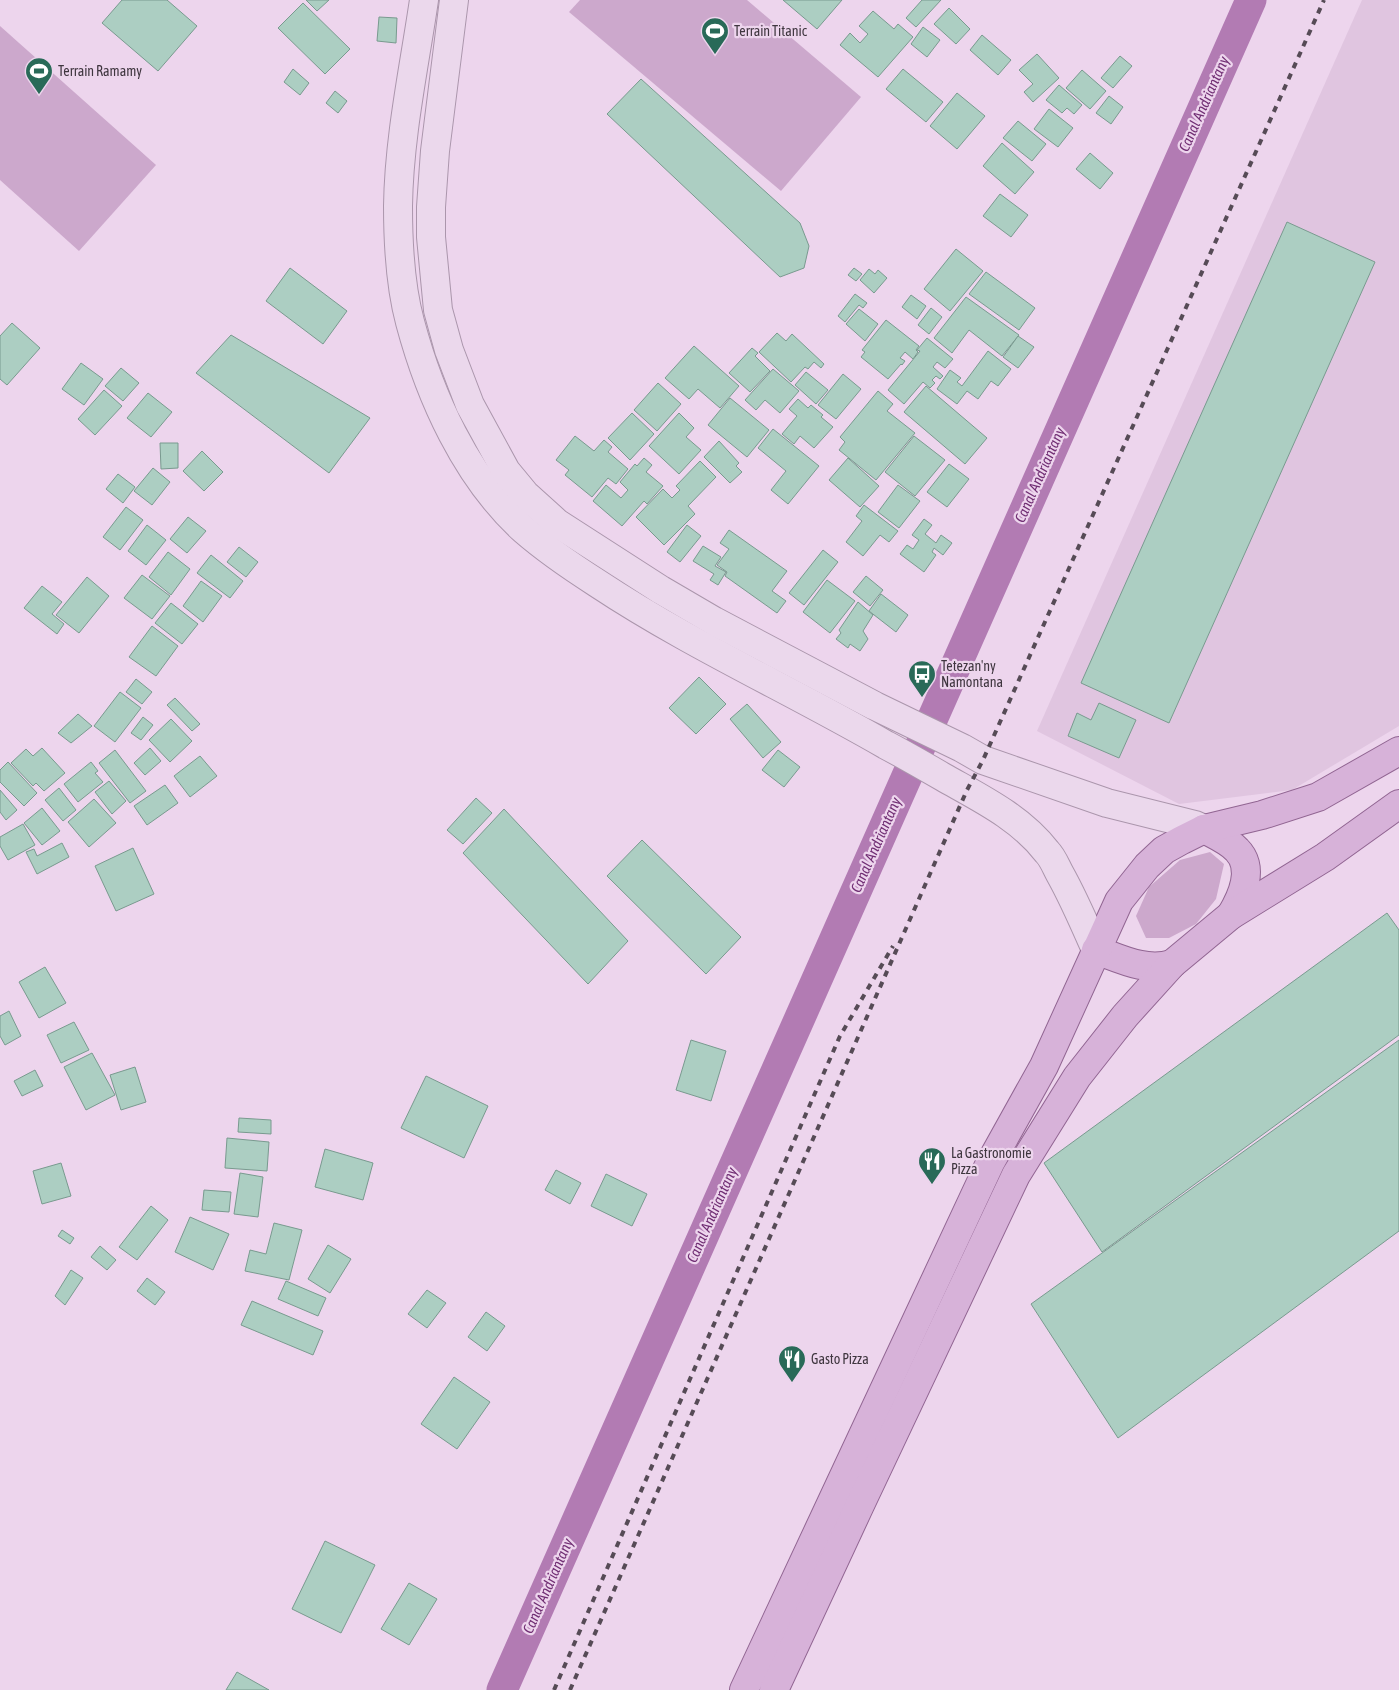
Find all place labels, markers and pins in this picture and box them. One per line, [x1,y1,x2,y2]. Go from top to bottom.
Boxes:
sports icon: Terrain Titanic [700,16,730,55]
place label: Terrain Titanic [734,23,808,39]
sports icon: Terrain Ramamy [24,56,54,95]
place label: Terrain Ramamy [58,63,142,79]
place label: Tetezan'ny Namontana [941,658,1003,690]
bus stop icon: Tetezan'ny Namontana [907,659,937,698]
place label: La Gastronomie Pizza [951,1145,1032,1177]
restaurant icon: La Gastronomie Pizza [917,1146,947,1185]
restaurant icon: Gasto Pizza [777,1344,807,1383]
place label: Gasto Pizza [811,1351,869,1367]

